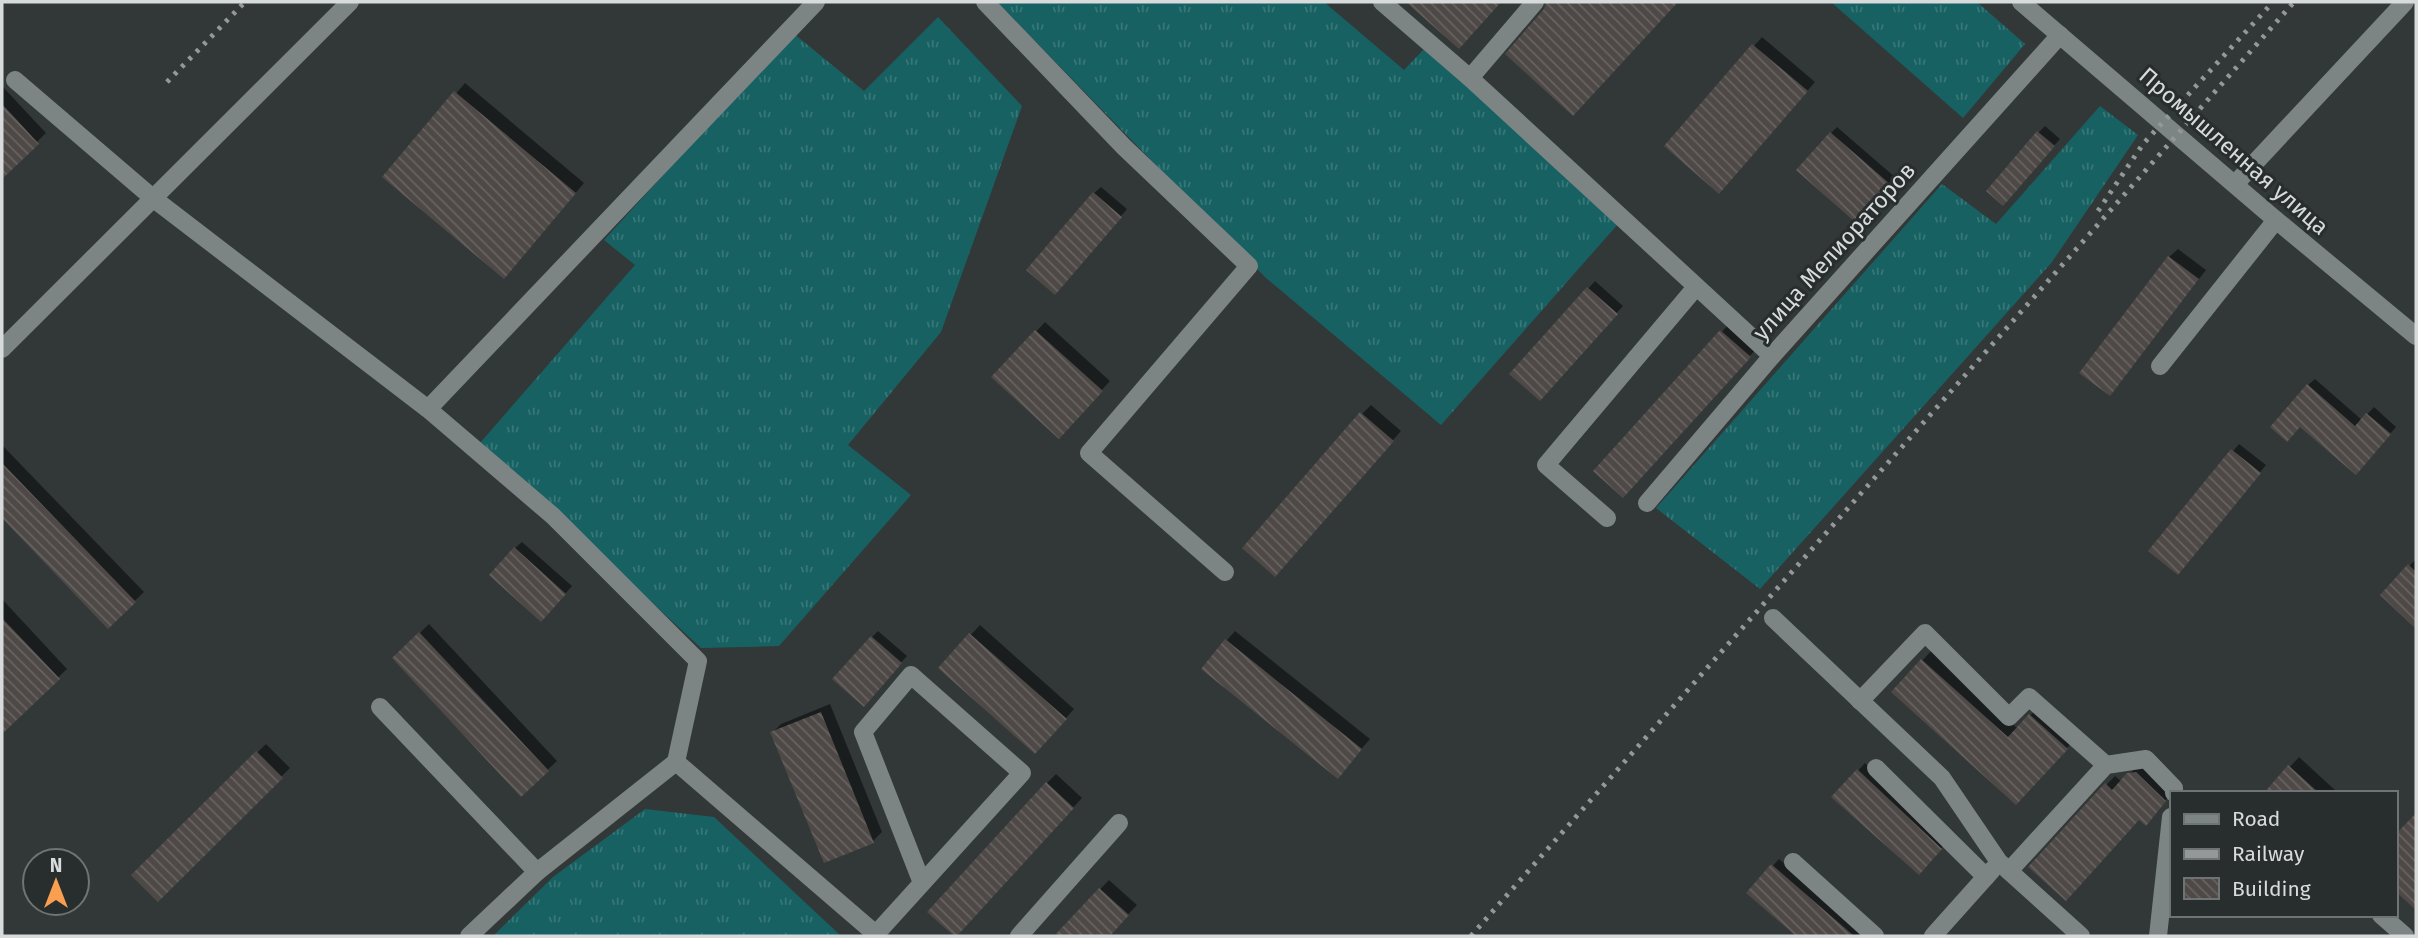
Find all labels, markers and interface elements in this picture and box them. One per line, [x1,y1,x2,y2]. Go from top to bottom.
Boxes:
street label: Промышленная улица [2134,61,2334,241]
street label: улица Мелиораторов [1747,156,1921,346]
legend [2170,791,2397,917]
text: Road [2232,806,2280,832]
text: Railway [2232,841,2305,867]
north arrow [21,847,91,917]
text: N [50,854,62,877]
text: Building [2232,876,2311,902]

